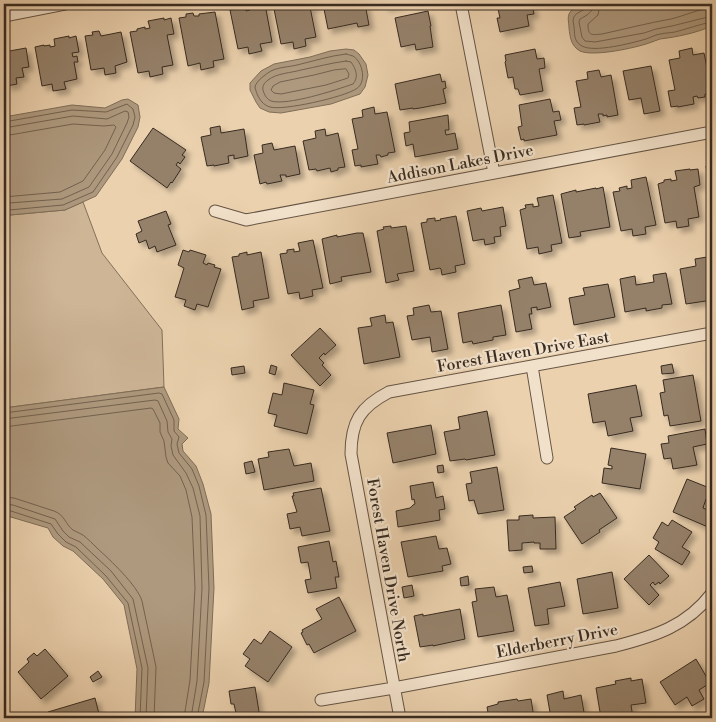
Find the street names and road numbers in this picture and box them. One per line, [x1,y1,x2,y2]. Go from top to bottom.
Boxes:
street label: Addison Lakes Drive [384,140,535,188]
street label: Forest Haven Drive East [435,327,611,377]
street label: Forest Haven Drive North [362,477,414,664]
street label: Elderberry Drive [495,619,620,663]

